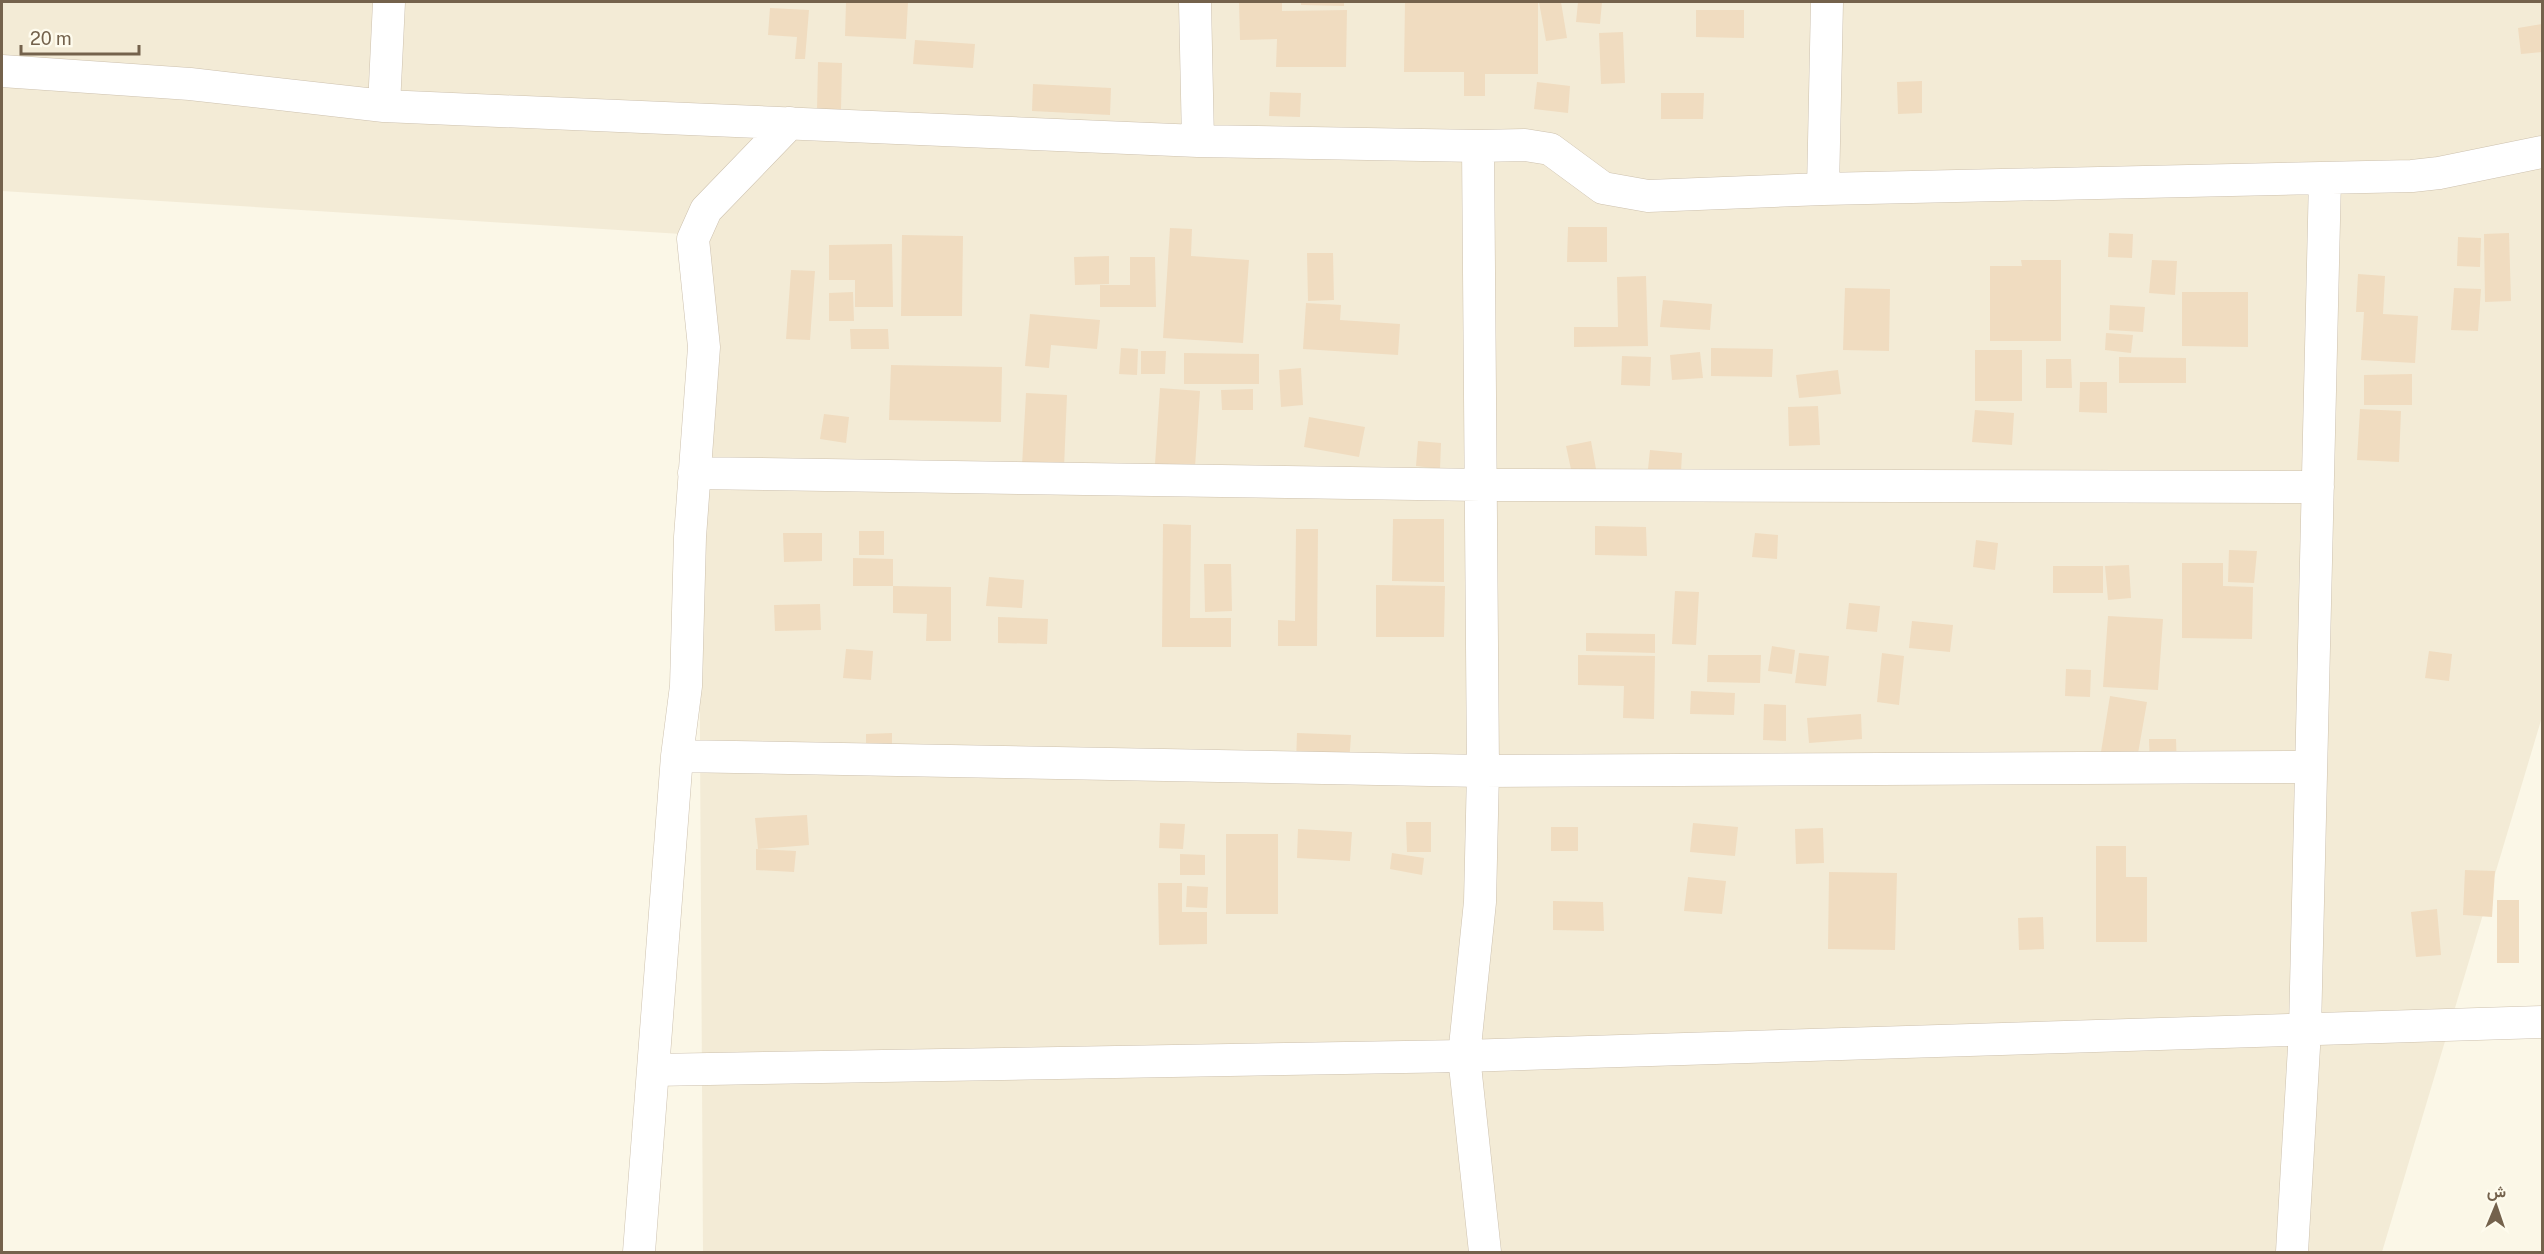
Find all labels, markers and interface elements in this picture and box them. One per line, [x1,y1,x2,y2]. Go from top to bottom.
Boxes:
scale bar [21,18,140,56]
text: 20 m [30,28,72,49]
north arrow [2466,1176,2526,1236]
text: ش [2487,1182,2506,1201]

